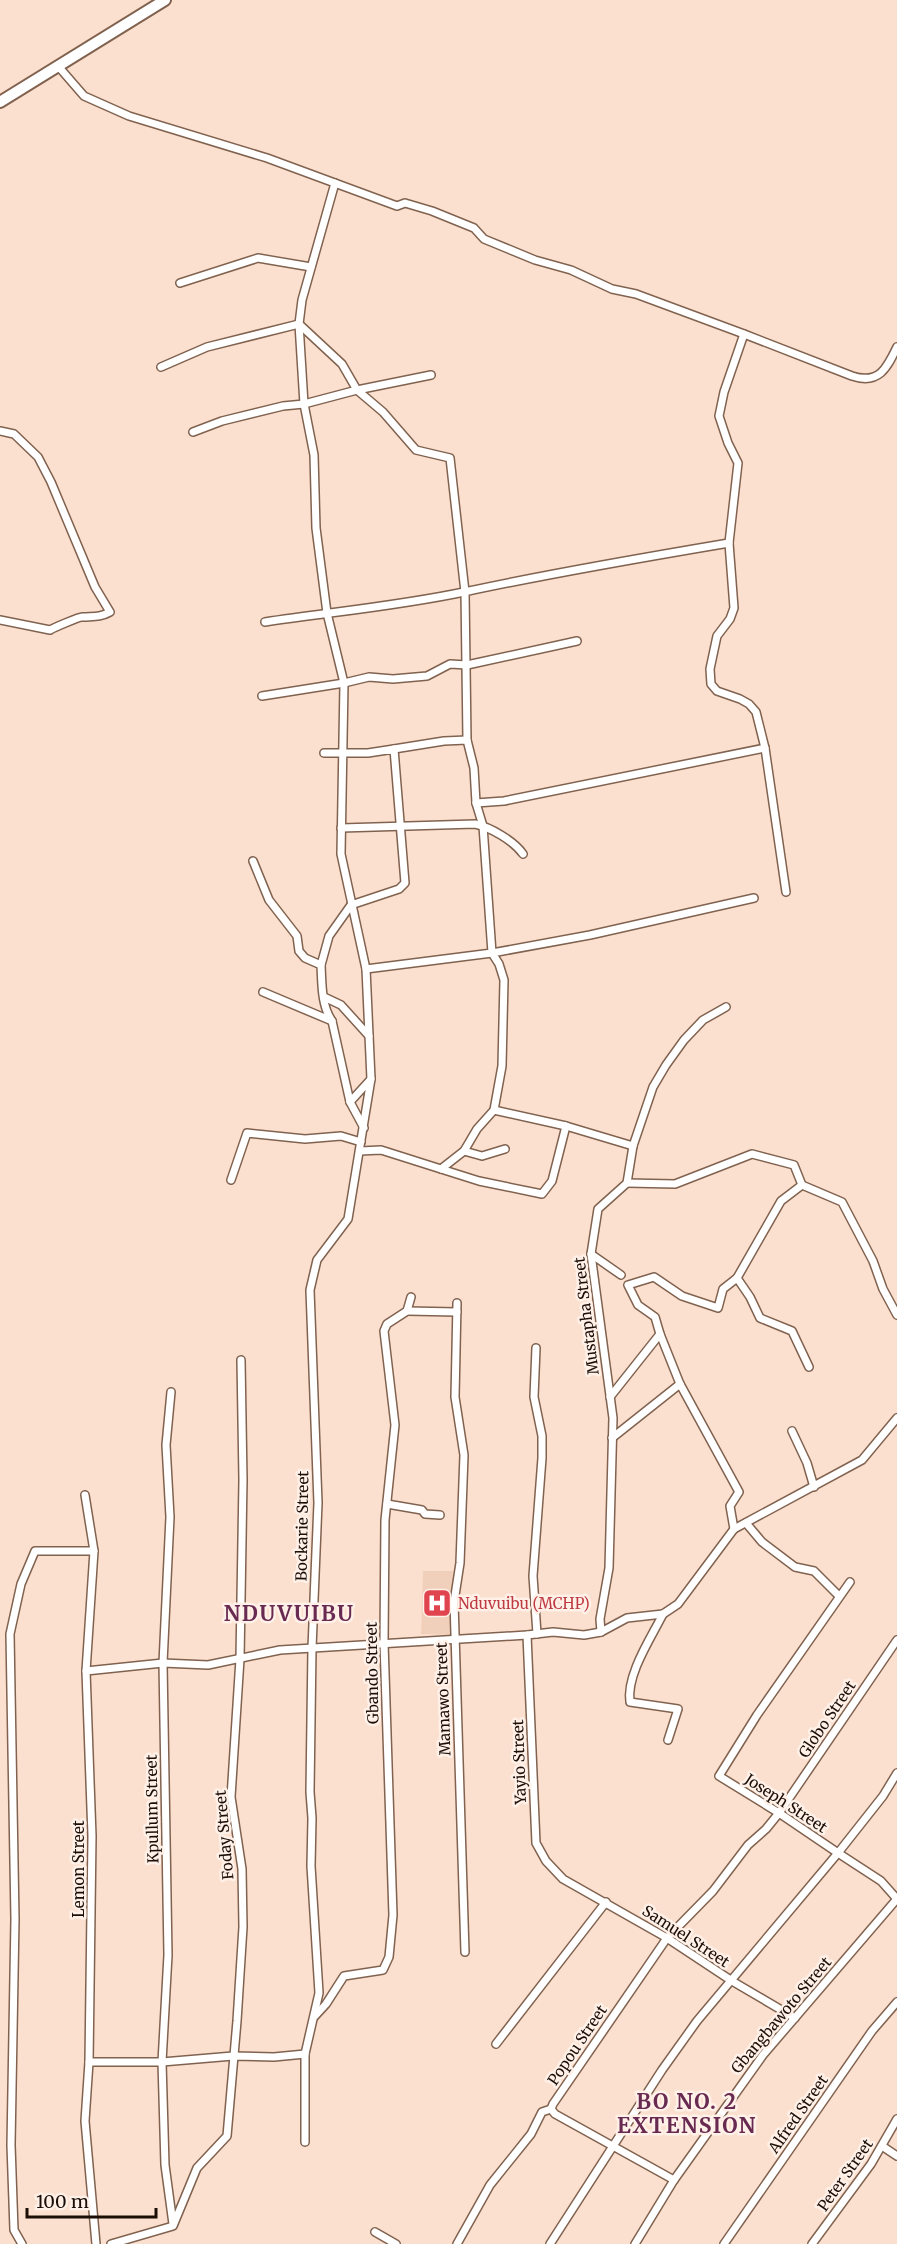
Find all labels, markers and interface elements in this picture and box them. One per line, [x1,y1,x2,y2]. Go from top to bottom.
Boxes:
street label: Mustapha Street [569,1256,603,1376]
street label: Bockarie Street [292,1470,312,1581]
hospital icon: Nduvuibu (MCHP) [421,1587,453,1619]
place label: Nduvuibu (MCHP) [458,1594,590,1613]
district label: NDUVUIBU [224,1600,354,1627]
street label: Gbando Street [362,1621,382,1724]
street label: Mamawo Street [432,1642,454,1756]
street label: Globo Street [794,1677,860,1761]
street label: Yayio Street [508,1719,530,1806]
street label: Kpullum Street [142,1754,162,1864]
street label: Joseph Street [740,1769,831,1837]
street label: Foday Street [211,1789,237,1881]
street label: Lemon Street [69,1820,88,1918]
street label: Samuel Street [639,1901,733,1971]
street label: Gbangbawoto Street [727,1953,835,2077]
street label: Popou Street [543,2001,611,2089]
street label: Alfred Street [763,2071,832,2158]
district label: BO NO. 2 EXTENSION [617,2088,757,2139]
street label: Peter Street [813,2135,877,2215]
scale bar [27,2181,156,2219]
text: 100 m [36,2190,89,2213]

